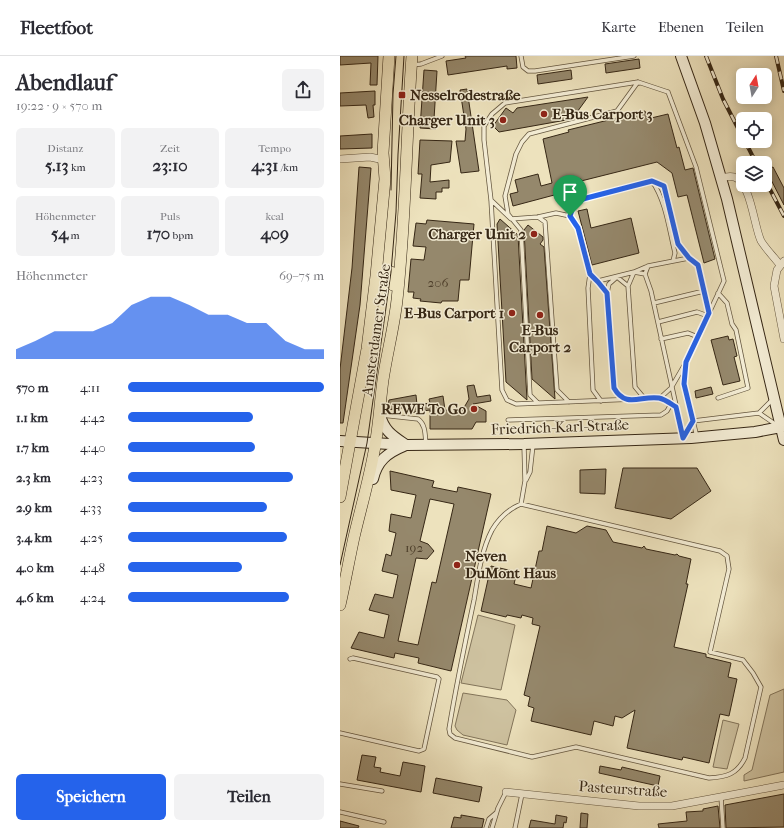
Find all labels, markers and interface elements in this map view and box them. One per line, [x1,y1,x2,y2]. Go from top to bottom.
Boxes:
text: Fleetfoot [20,17,93,39]
text: Karte [601,19,636,36]
text: Ebenen [658,19,704,36]
text: Teilen [726,19,764,36]
north arrow [736,68,772,104]
map controls [736,68,772,192]
button: share [282,69,324,111]
text: Abendlauf [16,70,113,96]
place label: Nesselrodestraße [410,86,521,104]
marker: Nesselrodestraße [397,90,407,100]
text: 19:22 · 9 × 570 m [16,98,102,113]
place label: E-Bus Carport 3 [552,105,653,123]
marker: E-Bus Carport 3 [539,109,549,119]
place label: Charger Unit 3 [399,111,495,129]
button: locate [736,112,772,148]
marker: Charger Unit 3 [498,115,508,125]
text: Distanz [47,142,83,155]
text: Zeit [160,142,180,155]
text: Tempo [258,142,291,155]
text: 5.13 [45,155,69,175]
text: 23:10 [152,155,188,175]
text: 4:31 [251,155,278,175]
button: layers [736,156,772,192]
text: km [69,161,86,174]
text: /km [278,161,298,174]
pin [553,175,587,216]
icon: arrive [559,181,581,203]
text: Höhenmeter [35,210,96,223]
text: Puls [160,210,180,223]
text: kcal [265,210,284,223]
text: 54 [51,223,68,243]
text: 170 [147,223,170,243]
text: 409 [260,223,289,243]
place label: Charger Unit 2 [428,225,526,243]
text: m [68,229,80,242]
text: bpm [170,229,193,242]
marker: Charger Unit 2 [529,229,539,239]
street label: Amsterdamer Straße [358,262,394,398]
text: Höhenmeter [16,268,88,283]
text: 69–75 m [279,268,324,283]
house number: 206 [428,275,449,290]
place label: E-Bus Carport 1 [404,304,504,322]
marker: E-Bus Carport 1 [507,308,517,318]
marker: E-Bus Carport 2 [535,310,545,320]
place label: E-Bus Carport 2 [509,321,571,356]
text: 570 m [16,380,49,395]
text: 4:11 [80,380,100,395]
place label: REWE To Go [381,400,466,418]
marker: REWE To Go [469,404,479,414]
text: 1.1 km [16,410,48,425]
text: 4:42 [80,410,105,425]
street label: Friedrich-Karl-Straße [491,416,630,438]
text: 1.7 km [16,440,49,455]
text: 4:40 [80,440,106,455]
text: 2.3 km [16,470,51,485]
text: 4:23 [80,470,103,485]
text: 2.9 km [16,500,52,515]
text: 4:33 [80,500,102,515]
text: 3.4 km [16,530,52,545]
text: 4:25 [80,530,103,545]
house number: 192 [405,540,423,555]
place label: Neven DuMont Haus [465,547,556,582]
text: 4.0 km [16,560,54,575]
text: 4:48 [80,560,105,575]
marker: Neven DuMont Haus [452,560,462,570]
text: 4.6 km [16,590,54,605]
text: 4:24 [80,590,105,605]
button: Speichern [16,774,166,820]
button: Teilen [174,774,324,820]
street label: Pasteurstraße [578,777,669,801]

